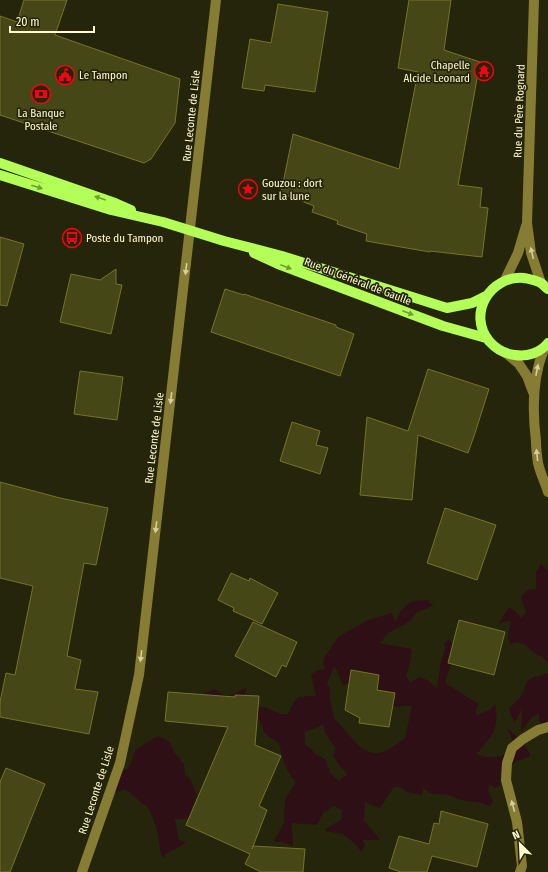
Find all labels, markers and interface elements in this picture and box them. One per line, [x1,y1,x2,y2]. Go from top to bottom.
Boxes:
scale bar [10,8,94,34]
text: 20 m [16,15,40,29]
place label: Chapelle Alcide Leonard [404,59,470,85]
temple icon: Chapelle Alcide Leonard [473,60,495,82]
public building icon: Le Tampon [54,64,76,86]
street label: Rue du Père Rognard [511,64,528,158]
place label: Le Tampon [79,69,127,82]
street label: Rue Leconte de Lisle [180,70,203,162]
bank icon: La Banque Postale [30,83,52,105]
place label: La Banque Postale [17,107,65,133]
place label: Gouzou : dort sur la lune [262,177,323,203]
place icon: Gouzou : dort sur la lune [237,178,259,200]
one-way arrow [32,184,44,190]
one-way arrow [94,195,106,201]
bus stop icon: Poste du Tampon [61,227,83,249]
place label: Poste du Tampon [86,232,163,245]
one-way arrow [529,247,535,259]
street label: Rue du Général de Gaulle [302,255,413,308]
one-way arrow [182,263,189,275]
one-way arrow [280,264,292,270]
one-way arrow [402,310,414,316]
one-way arrow [535,364,541,376]
street label: Rue Leconte de Lisle [142,392,167,484]
one-way arrow [168,392,174,404]
one-way arrow [534,449,540,461]
one-way arrow [153,521,159,533]
one-way arrow [138,650,144,662]
street label: Rue Leconte de Lisle [76,744,117,836]
one-way arrow [510,800,516,812]
north arrow [500,824,540,864]
text: N [510,828,522,843]

